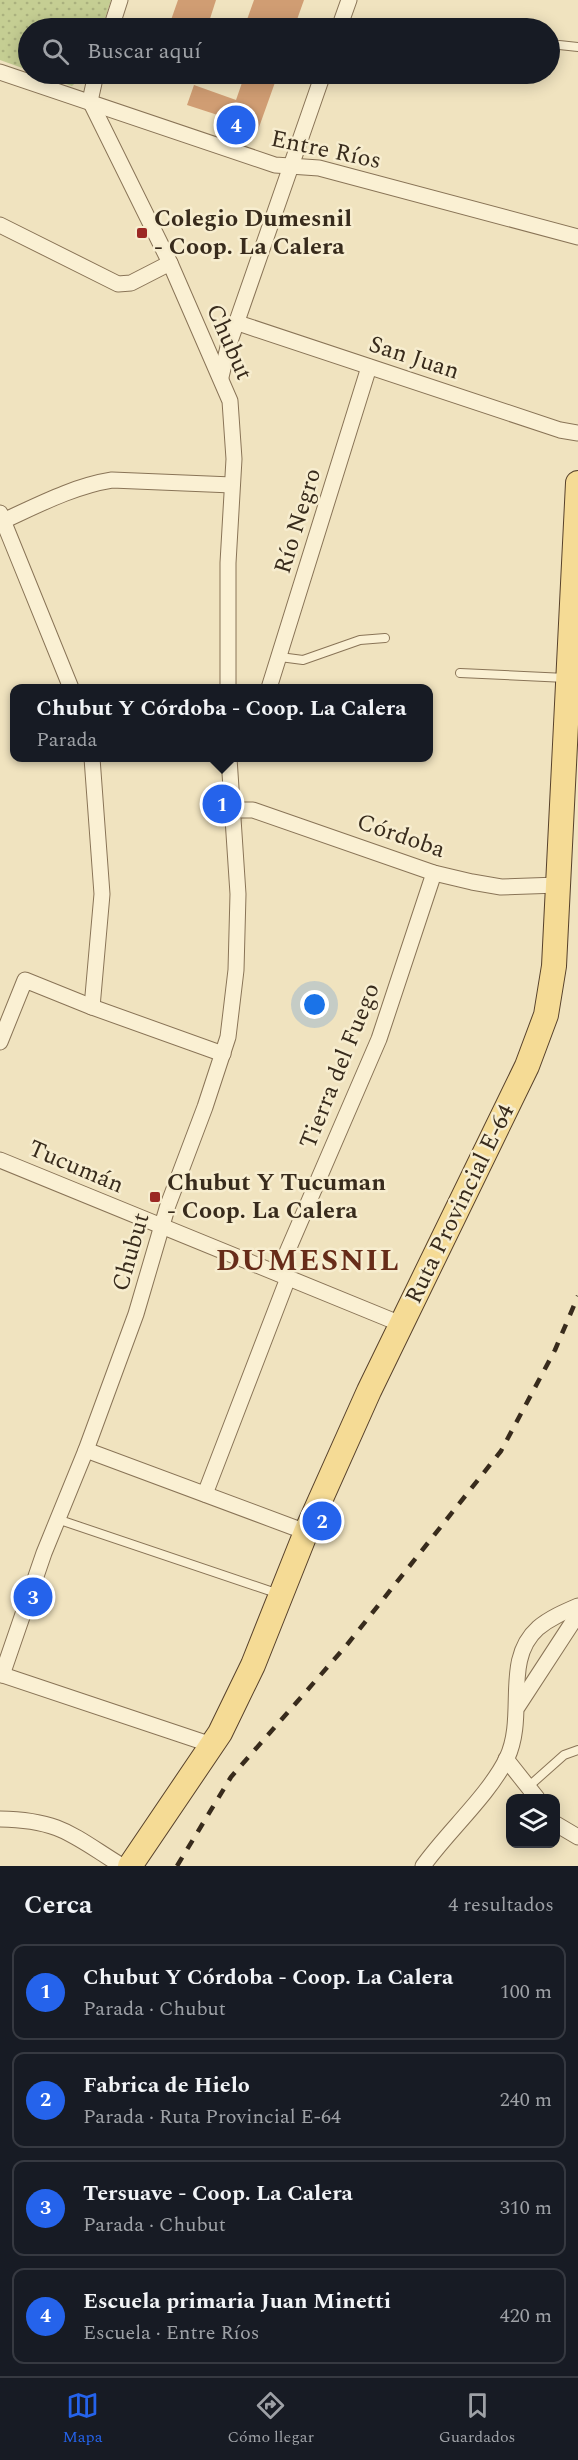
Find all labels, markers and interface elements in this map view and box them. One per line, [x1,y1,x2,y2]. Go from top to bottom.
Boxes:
search box [18,18,560,84]
icon: search [39,35,72,68]
text: Buscar aquí [87,35,201,68]
pin: 4 [216,102,256,148]
street label: Entre Ríos [267,121,385,179]
place label: Colegio Dumesnil - Coop. La Calera [154,201,352,265]
marker: Colegio Dumesnil - Coop. La Calera [135,226,149,240]
street label: Chubut [196,298,262,386]
street label: San Juan [364,326,464,390]
street label: Río Negro [265,464,331,578]
popup [10,684,433,762]
text: Chubut Y Córdoba - Coop. La Calera [36,692,407,725]
text: Parada [36,725,97,755]
pin: 1 [202,782,242,826]
street label: Córdoba [352,804,450,868]
street label: Tierra del Fuego [290,978,390,1154]
your location [300,990,329,1019]
street label: Ruta Provincial E-64 [396,1098,524,1310]
street label: Tucumán [23,1131,129,1203]
place label: Chubut Y Tucuman - Coop. La Calera [167,1165,386,1229]
marker: Chubut Y Tucuman - Coop. La Calera [148,1190,162,1204]
street label: Chubut [103,1208,159,1296]
district label: DUMESNIL [216,1238,400,1284]
pin: 2 [302,1498,342,1544]
pin: 3 [14,1574,52,1620]
map controls [506,1794,560,1848]
button: layers [506,1794,560,1848]
text: Cerca [24,1885,92,1925]
text: 4 resultados [448,1890,554,1920]
text: Chubut Y Córdoba - Coop. La Calera [83,1961,453,1994]
text: 1 [40,1977,51,2007]
text: 100 m [500,1977,552,2007]
text: Parada · Chubut [83,1994,226,2024]
text: Fabrica de Hielo [83,2069,250,2102]
text: 2 [40,2085,51,2115]
text: 240 m [500,2085,552,2115]
text: Parada · Ruta Provincial E-64 [83,2102,341,2132]
text: Tersuave - Coop. La Calera [83,2177,353,2210]
text: 3 [40,2193,51,2223]
text: 310 m [500,2193,552,2223]
text: Parada · Chubut [83,2210,226,2240]
text: Escuela primaria Juan Minetti [83,2285,391,2318]
text: 4 [40,2301,51,2331]
text: 420 m [500,2301,552,2331]
text: Escuela · Entre Ríos [83,2318,259,2348]
tab: Mapa [62,2389,103,2449]
tab: Cómo llegar [227,2389,314,2449]
tab: Guardados [439,2389,516,2449]

